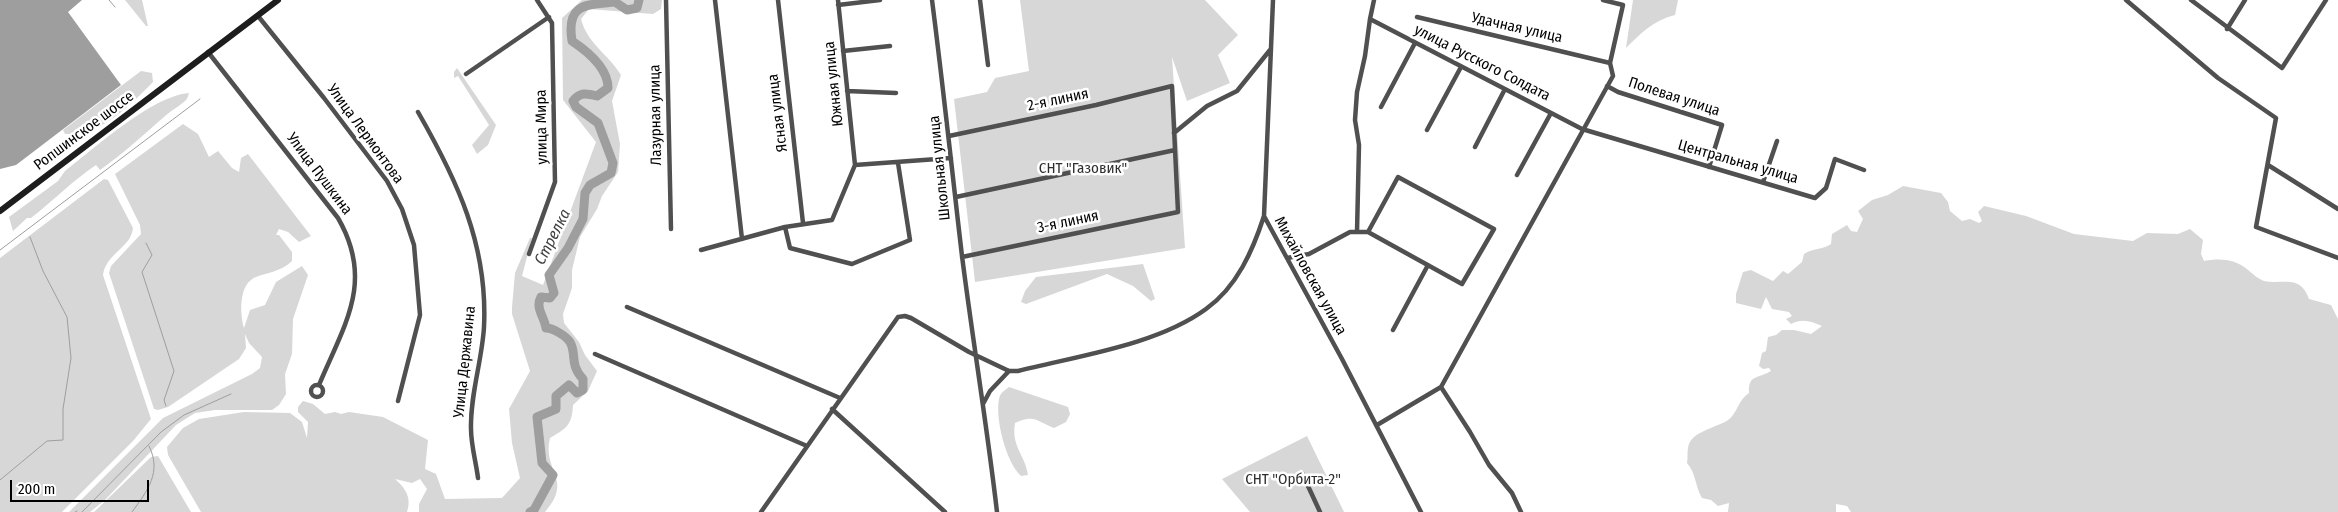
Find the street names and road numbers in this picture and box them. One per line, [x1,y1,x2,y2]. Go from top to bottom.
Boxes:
street label: Удачная улица [1470,9,1564,47]
street label: улица Русского Солдата [1411,21,1553,105]
street label: Южная улица [821,41,847,127]
street label: Лазурная улица [646,64,666,166]
street label: Ясная улица [764,73,792,153]
street label: Полевая улица [1626,74,1722,120]
street label: Улица Лермонтова [323,81,407,187]
street label: 2-я линия [1026,85,1090,115]
street label: Ропшинское шоссе [30,88,138,174]
street label: улица Мира [532,89,552,165]
street label: Школьная улица [926,115,954,221]
street label: Улица Пушкина [282,129,356,219]
street label: Центральная улица [1676,136,1800,188]
street label: 3-я линия [1036,207,1100,237]
street label: Михайловская улица [1270,214,1350,338]
street label: Улица Державина [450,305,480,419]

